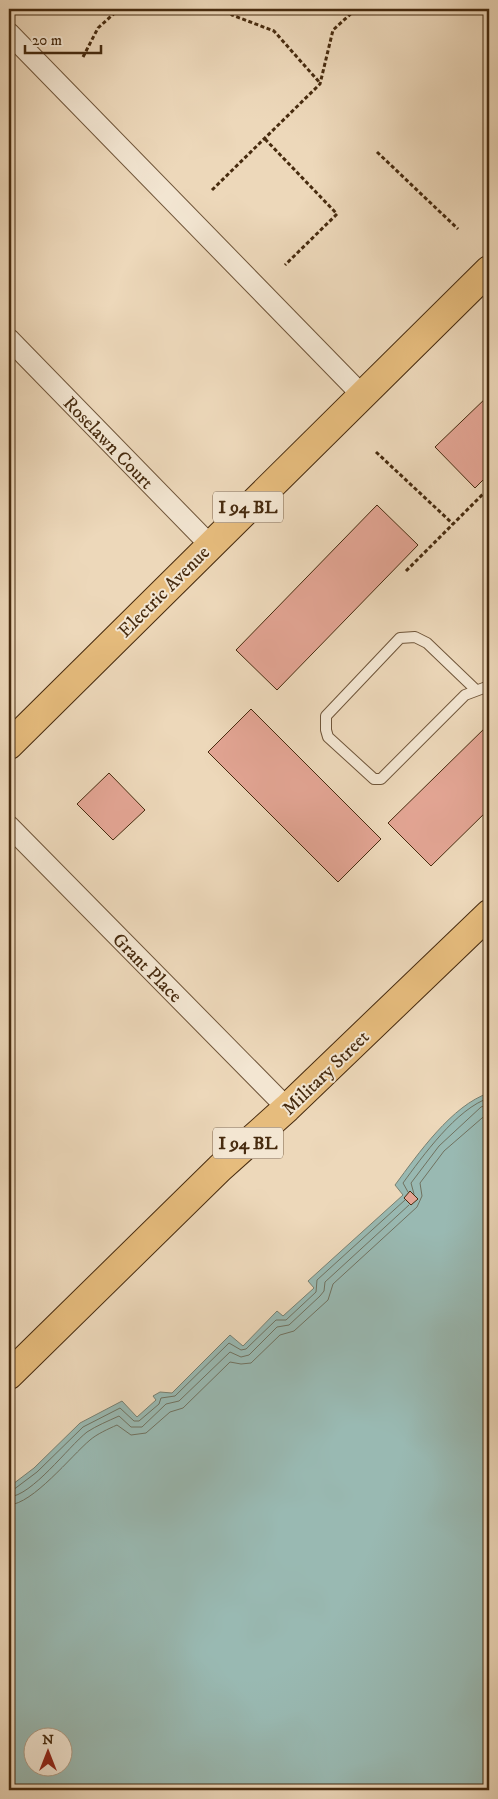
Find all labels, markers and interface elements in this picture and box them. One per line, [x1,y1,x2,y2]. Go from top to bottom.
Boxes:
scale bar [25,22,101,54]
text: 20 m [32,31,62,50]
street label: Roselawn Court [58,392,158,494]
road number: I 94 BL [213,492,283,522]
street label: Electric Avenue [113,541,215,643]
street label: Grant Place [107,928,187,1008]
street label: Military Street [278,1026,374,1120]
road number: I 94 BL [213,1128,283,1158]
north arrow [22,1726,72,1776]
text: N [42,1731,54,1749]

